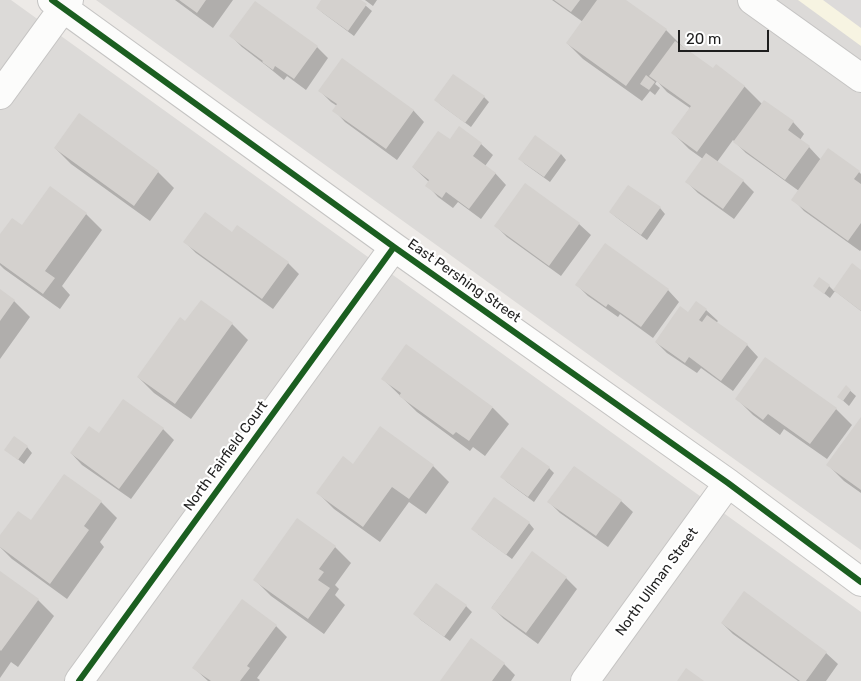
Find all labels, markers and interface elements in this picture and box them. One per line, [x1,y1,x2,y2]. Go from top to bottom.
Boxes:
scale bar [681,20,772,52]
text: 20 m [686,30,721,48]
street label: East Pershing Street [404,236,524,326]
street label: North Fairfield Court [180,398,272,514]
street label: North Ullman Street [612,525,702,639]

